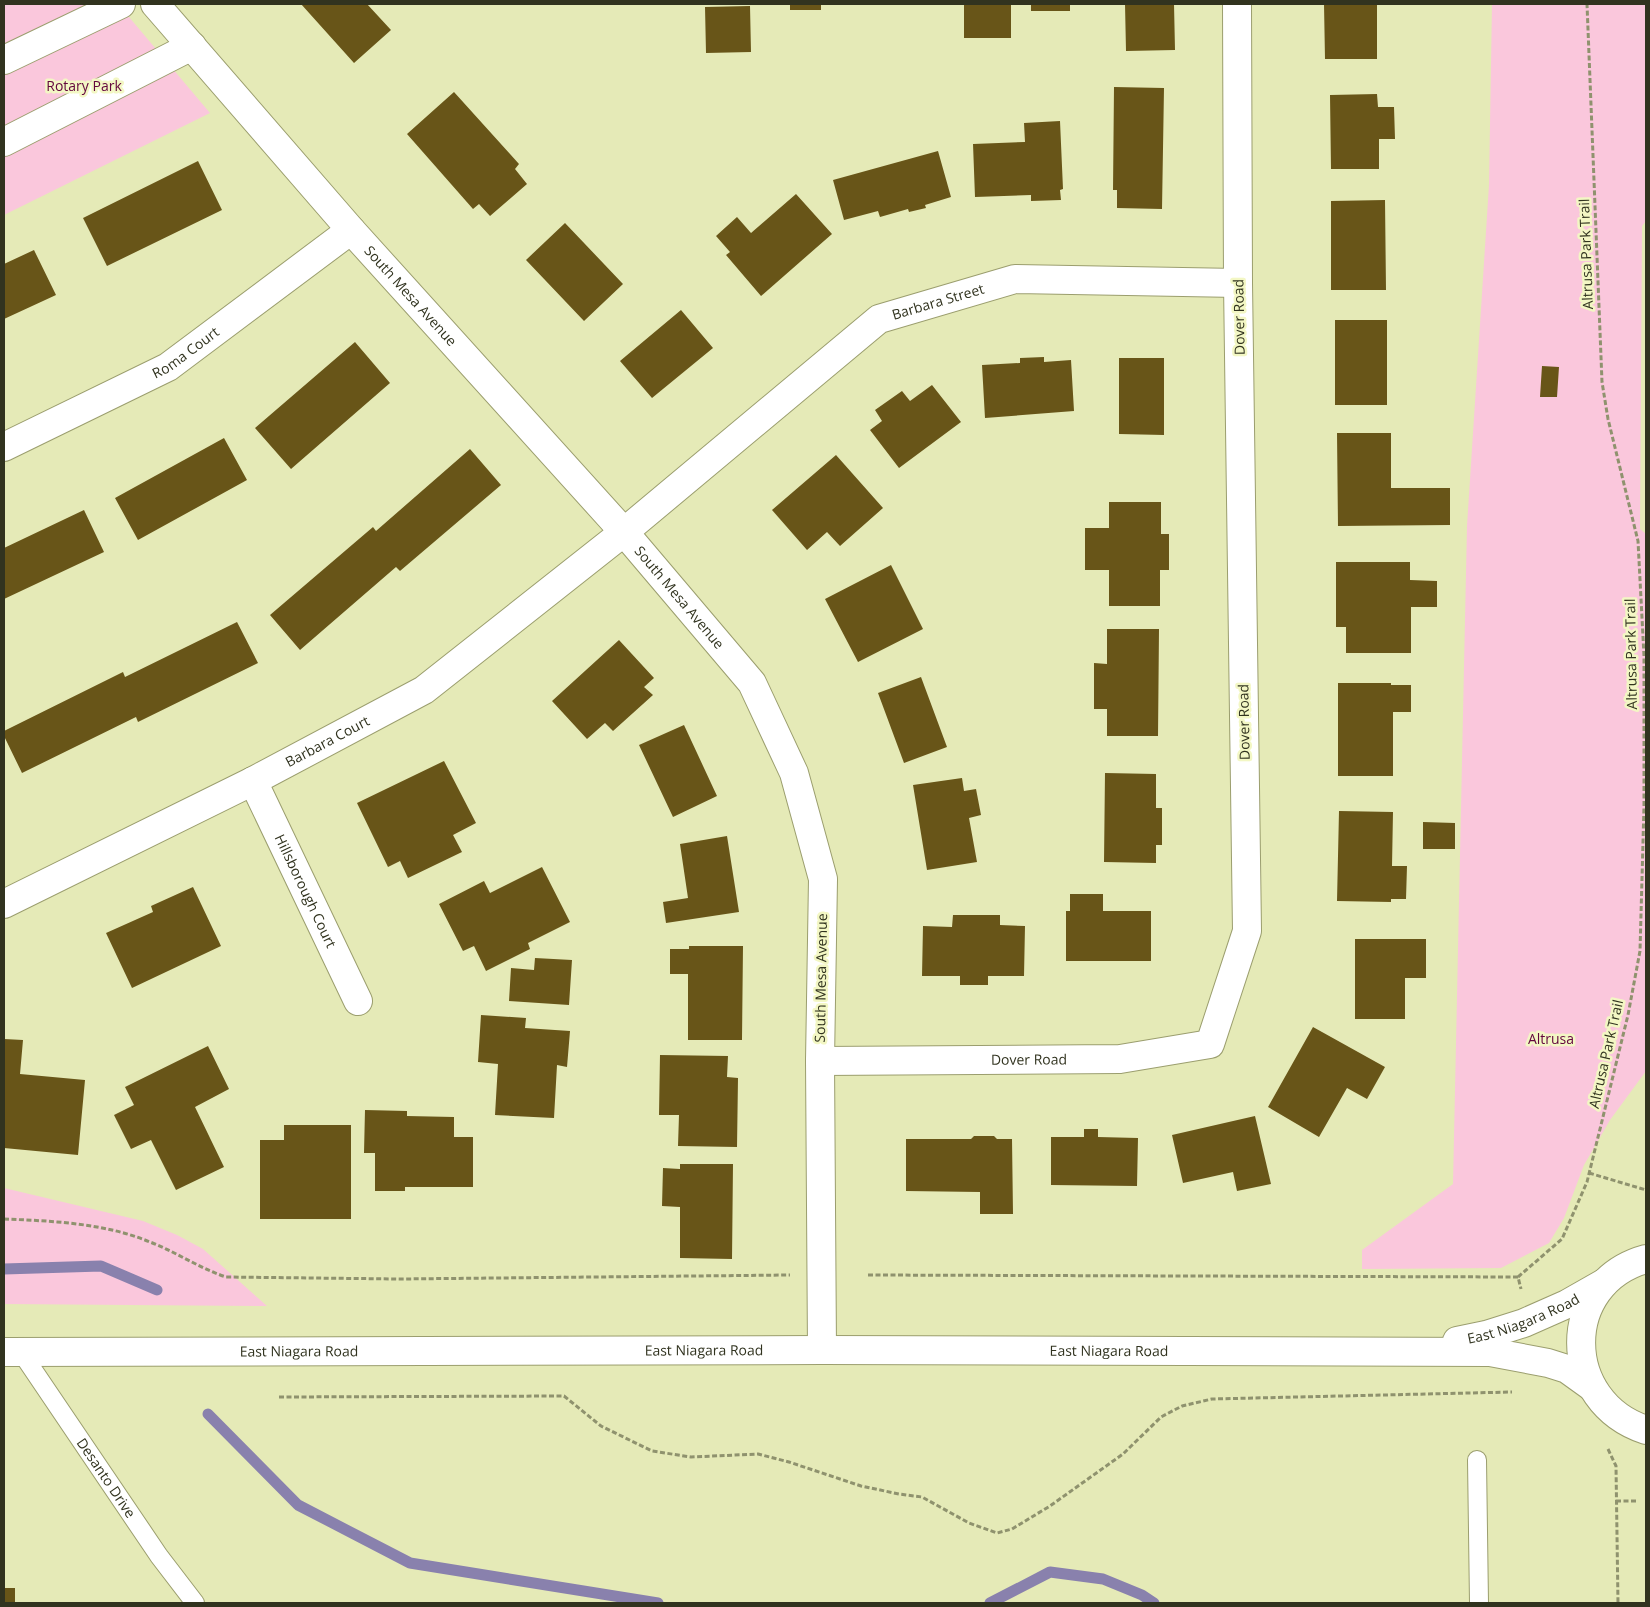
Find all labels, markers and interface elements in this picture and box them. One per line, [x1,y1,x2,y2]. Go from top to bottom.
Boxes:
park label: Rotary Park [46,76,122,95]
street label: Altrusa Park Trail [1574,198,1597,310]
street label: South Mesa Avenue [361,241,461,350]
street label: Barbara Street [889,279,986,324]
street label: Dover Road [1228,279,1249,355]
street label: Roma Court [149,322,223,382]
street label: South Mesa Avenue [631,542,729,653]
street label: Altrusa Park Trail [1620,598,1641,710]
street label: Dover Road [1233,684,1254,760]
street label: Barbara Court [282,711,373,771]
street label: Hillsborough Court [271,831,341,951]
street label: South Mesa Avenue [810,913,831,1043]
street label: Altrusa Park Trail [1584,998,1627,1110]
park label: Altrusa [1528,1029,1574,1048]
street label: Dover Road [991,1049,1067,1069]
street label: East Niagara Road [1465,1289,1583,1348]
street label: East Niagara Road [645,1340,763,1359]
street label: East Niagara Road [240,1341,358,1360]
street label: East Niagara Road [1050,1341,1168,1360]
street label: Desanto Drive [73,1434,140,1521]

